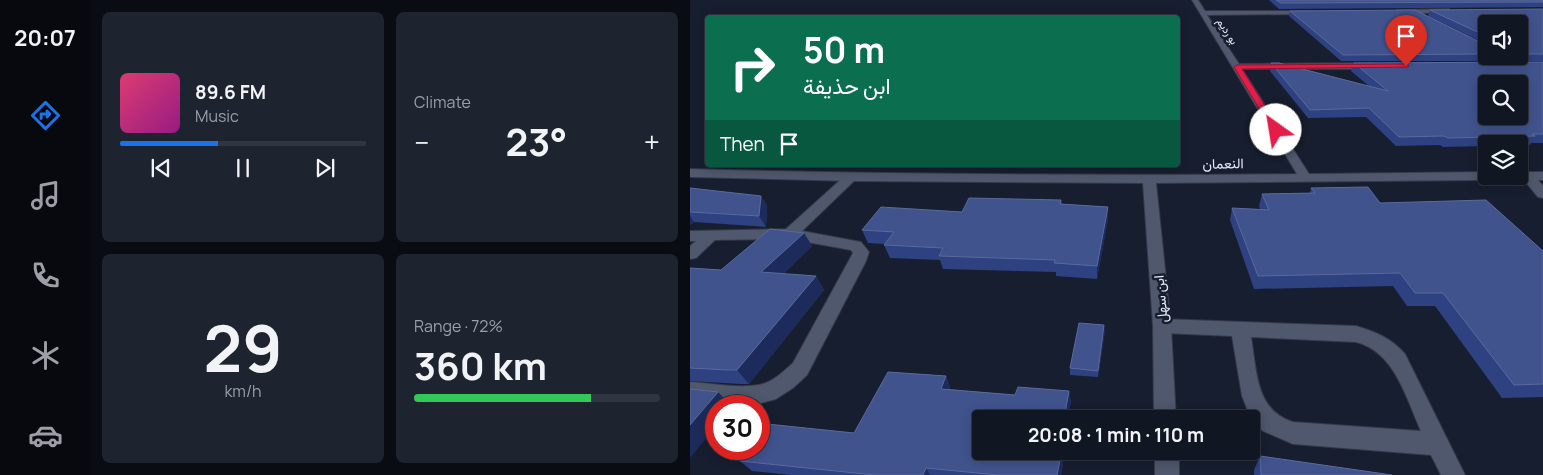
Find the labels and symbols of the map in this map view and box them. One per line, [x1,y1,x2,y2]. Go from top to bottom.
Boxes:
street label: بو رديم [1213,15,1242,48]
pin [1385,15,1427,66]
position arrow [1249,103,1301,155]
street label: النعمان [1202,153,1244,173]
street label: ابن سهل [1148,274,1172,324]
speed limit sign: 30 [705,395,770,460]

